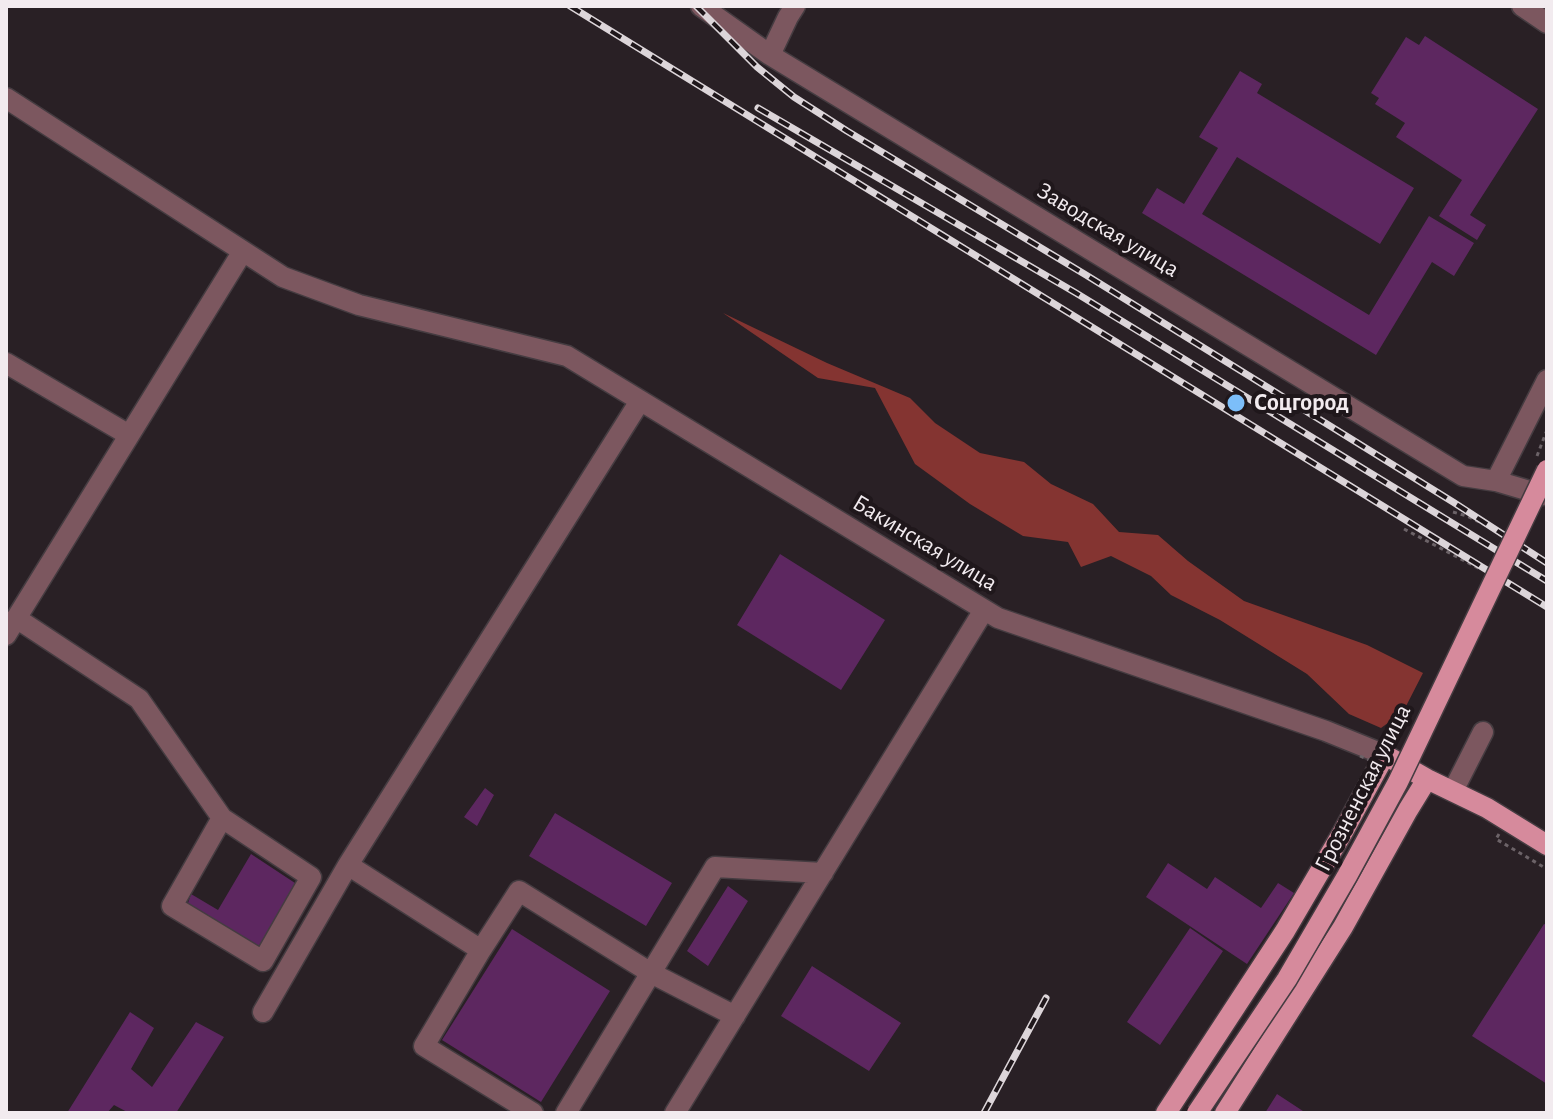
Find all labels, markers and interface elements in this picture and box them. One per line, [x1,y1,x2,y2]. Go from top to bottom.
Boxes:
street label: Заводская улица [1032,176,1184,284]
place label: Соцгород [1254,389,1349,417]
marker: Соцгород [1225,392,1247,414]
street label: Бакинская улица [847,488,1003,598]
street label: Грозненская улица [1309,700,1417,876]

